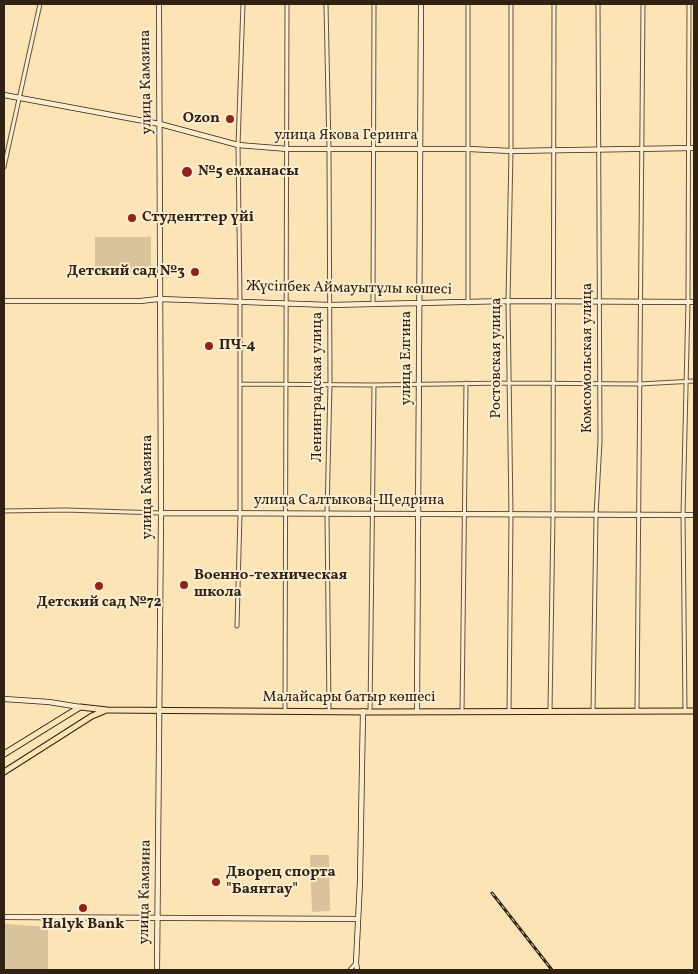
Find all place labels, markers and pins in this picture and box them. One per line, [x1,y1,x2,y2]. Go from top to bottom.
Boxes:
place label: Ozon [183,110,220,128]
marker: Ozon [224,113,236,125]
place label: №5 емханасы [198,163,299,181]
marker: №5 емханасы [180,165,194,179]
place label: Студенттер үйі [142,209,254,227]
marker: Студенттер үйі [126,212,138,224]
place label: Детский сад №3 [67,263,185,281]
marker: Детский сад №3 [189,266,201,278]
place label: ПЧ-4 [219,337,256,355]
marker: ПЧ-4 [203,340,215,352]
place label: Военно-техническая школа [194,567,347,602]
marker: Военно-техническая школа [178,579,190,591]
marker: Детский сад №72 [93,580,105,592]
place label: Детский сад №72 [36,594,162,612]
place label: Дворец спорта "Баянтау" [226,864,336,899]
marker: Дворец спорта "Баянтау" [210,876,222,888]
marker: Halyk Bank [77,902,89,914]
place label: Halyk Bank [42,916,124,934]

